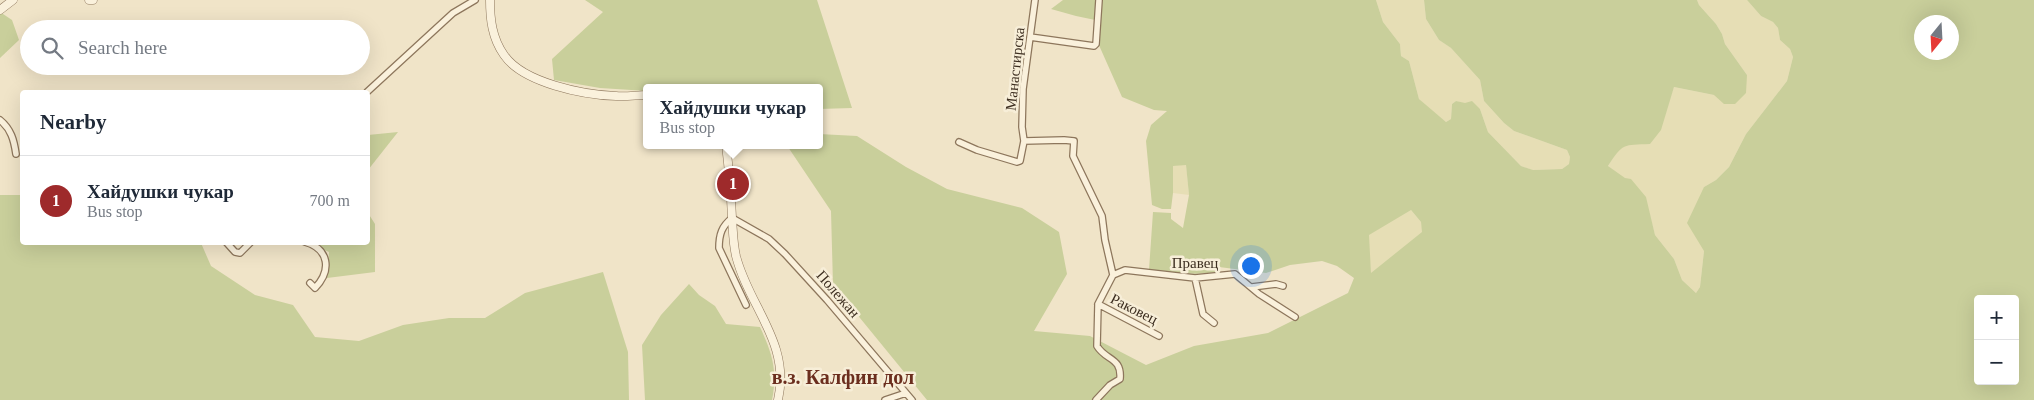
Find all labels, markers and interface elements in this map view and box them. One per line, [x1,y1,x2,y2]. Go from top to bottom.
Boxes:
north arrow [1914,15,1959,60]
search box [20,20,370,75]
street label: Манастирска [1003,26,1027,112]
icon: search [38,34,66,62]
text: Search here [78,37,167,58]
popup [643,84,823,149]
text: Хайдушки чукар [660,97,806,118]
text: Nearby [40,110,107,134]
text: Bus stop [660,119,715,136]
pin: 1 [717,165,749,203]
text: Хайдушки чукар [87,181,234,202]
text: 1 [52,192,60,209]
text: 700 m [310,192,350,209]
text: Bus stop [87,203,143,220]
your location [1238,253,1264,279]
street label: Правец [1172,255,1218,271]
street label: Полежан [813,267,863,321]
street label: Раковец [1108,290,1160,328]
map controls [1974,295,2019,385]
button: + [1974,295,2019,340]
button: − [1974,340,2019,385]
district label: в.з. Калфин дол [772,366,914,389]

